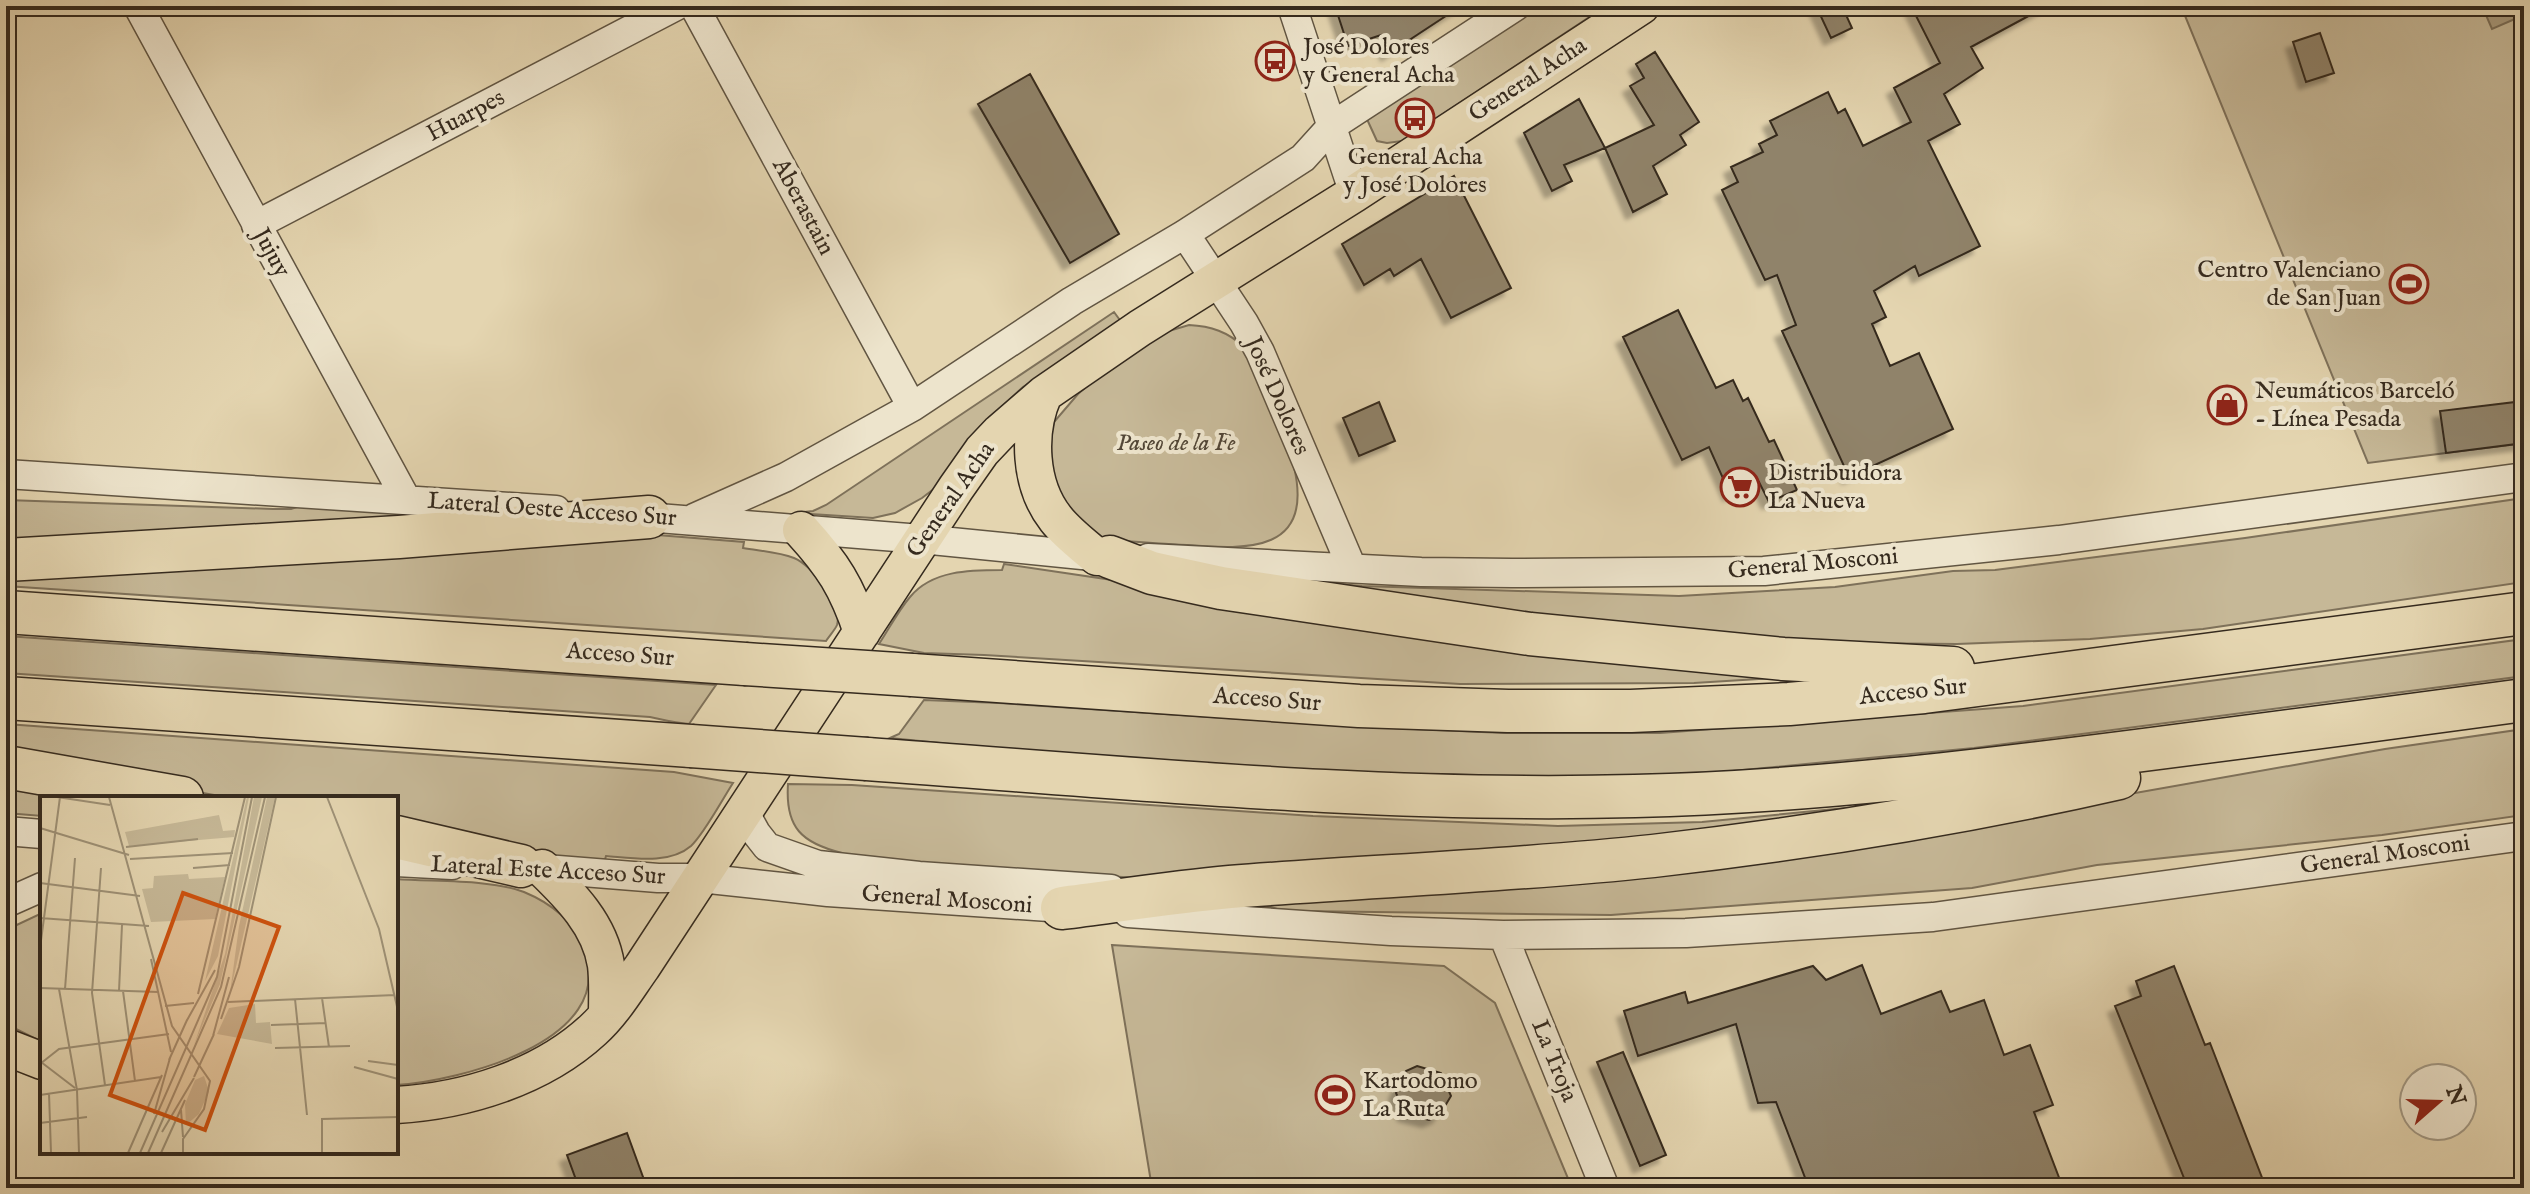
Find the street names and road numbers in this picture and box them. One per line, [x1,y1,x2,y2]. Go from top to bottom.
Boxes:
street label: General Acha [1463,30,1593,130]
street label: Huarpes [421,83,511,149]
street label: Aberastain [764,152,842,261]
street label: Jujuy [243,220,297,283]
street label: José Dolores [1236,329,1317,460]
street label: General Acha [900,435,1003,564]
street label: Lateral Oeste Acceso Sur [426,486,678,534]
street label: General Mosconi [1726,541,1900,587]
street label: Acceso Sur [564,636,675,674]
street label: Acceso Sur [1857,671,1969,713]
street label: Acceso Sur [1211,681,1322,719]
street label: General Mosconi [2298,828,2472,882]
street label: Lateral Este Acceso Sur [430,849,666,893]
street label: General Mosconi [861,879,1033,921]
street label: La Troja [1524,1015,1585,1107]

